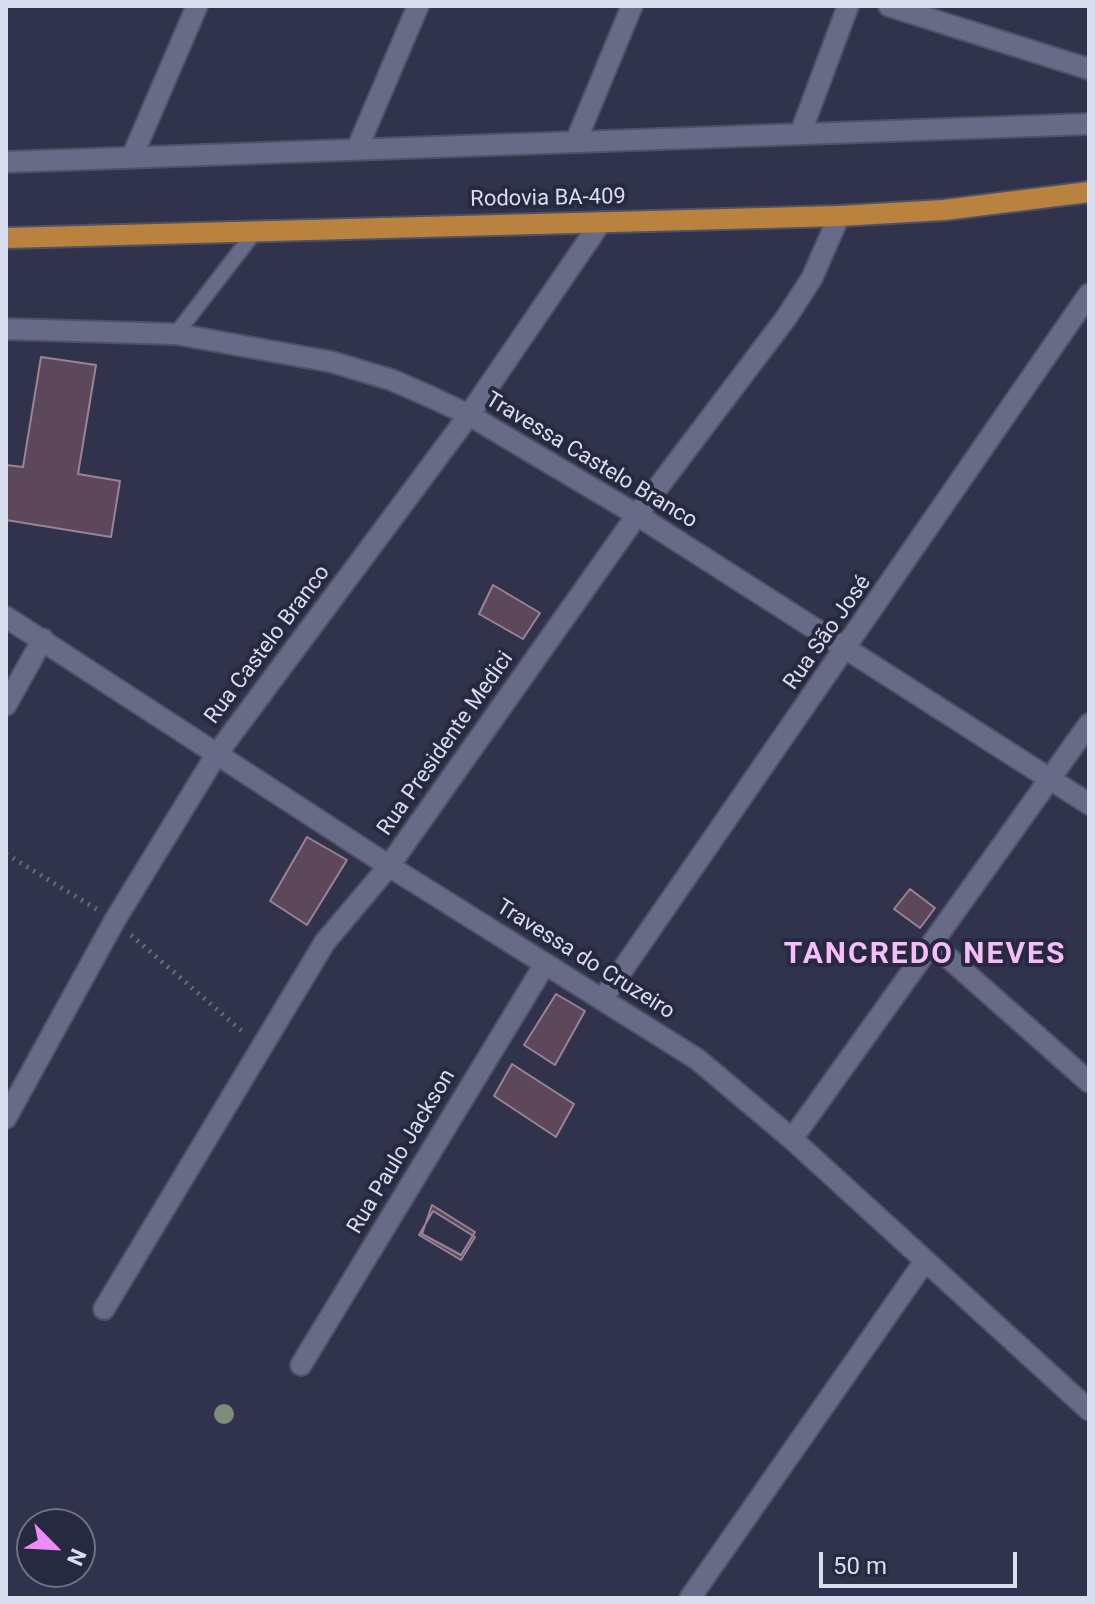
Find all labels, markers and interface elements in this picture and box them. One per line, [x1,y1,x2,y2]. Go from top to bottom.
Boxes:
street label: Rodovia BA-409 [470,184,626,214]
street label: Travessa Castelo Branco [480,387,702,535]
street label: Rua Castelo Branco [200,560,336,730]
street label: Rua São José [779,571,877,695]
street label: Rua Presidente Medici [372,647,520,841]
street label: Travessa do Cruzeiro [491,894,679,1026]
district label: TANCREDO NEVES [784,937,1066,973]
street label: Rua Paulo Jackson [342,1065,462,1239]
north arrow [16,1508,96,1588]
scale bar [823,1536,1021,1586]
text: N [62,1545,91,1569]
text: 50 m [833,1552,887,1580]

